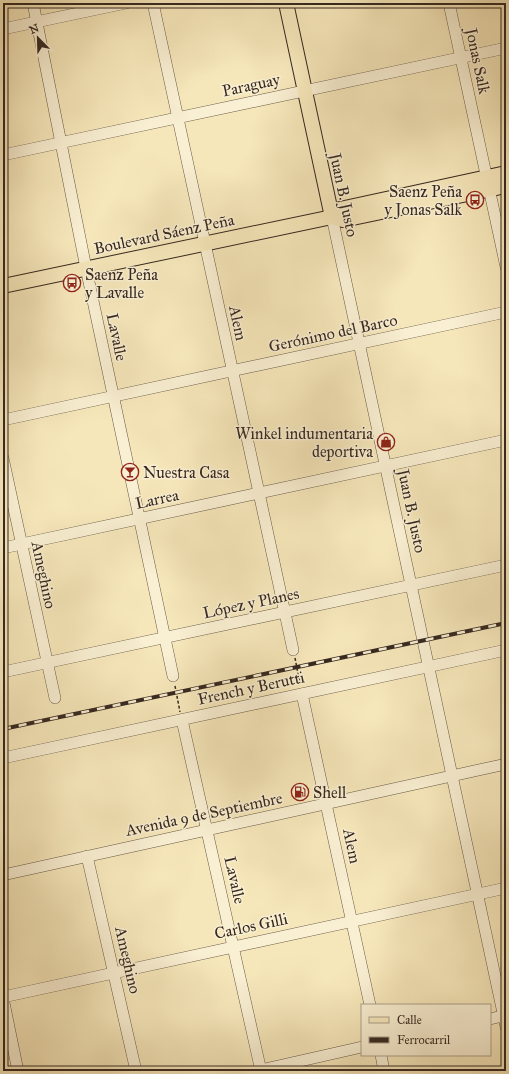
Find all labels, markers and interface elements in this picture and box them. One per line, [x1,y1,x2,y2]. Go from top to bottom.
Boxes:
north arrow [18,18,58,58]
text: N [27,21,42,37]
street label: Jonas Salk [460,24,494,96]
street label: Paraguay [220,70,282,101]
street label: Juan B. Justo [324,149,362,239]
place label: Saenz Peña y Jonas Salk [384,182,463,220]
bus stop icon: Saenz Peña y Jonas Salk [465,190,485,210]
street label: Boulevard Sáenz Peña [92,210,236,258]
place label: Saenz Peña y Lavalle [85,265,158,302]
bus stop icon: Saenz Peña y Lavalle [62,273,82,293]
street label: Alem [225,303,251,343]
street label: Gerónimo del Barco [267,310,399,356]
street label: Lavalle [103,312,131,363]
place label: Winkel indumentaria deportiva [235,424,373,461]
shop icon: Winkel indumentaria deportiva [376,432,396,452]
bar icon: Nuestra Casa [120,462,140,482]
place label: Nuestra Casa [143,463,230,482]
street label: Juan B. Justo [392,465,430,555]
street label: Larrea [134,485,181,513]
street label: Ameghino [26,539,60,611]
street label: López y Planes [201,584,301,622]
street label: French y Berutti [196,667,307,709]
fuel station icon: Shell [290,782,310,802]
place label: Shell [313,783,347,802]
street label: Avenida 9 de Septiembre [123,788,284,840]
street label: Alem [339,826,365,866]
street label: Lavalle [220,854,250,906]
street label: Carlos Gilli [213,909,290,943]
street label: Ameghino [110,924,145,996]
legend [361,1004,491,1056]
text: Calle [397,1013,422,1027]
text: Ferrocarril [397,1033,451,1047]

